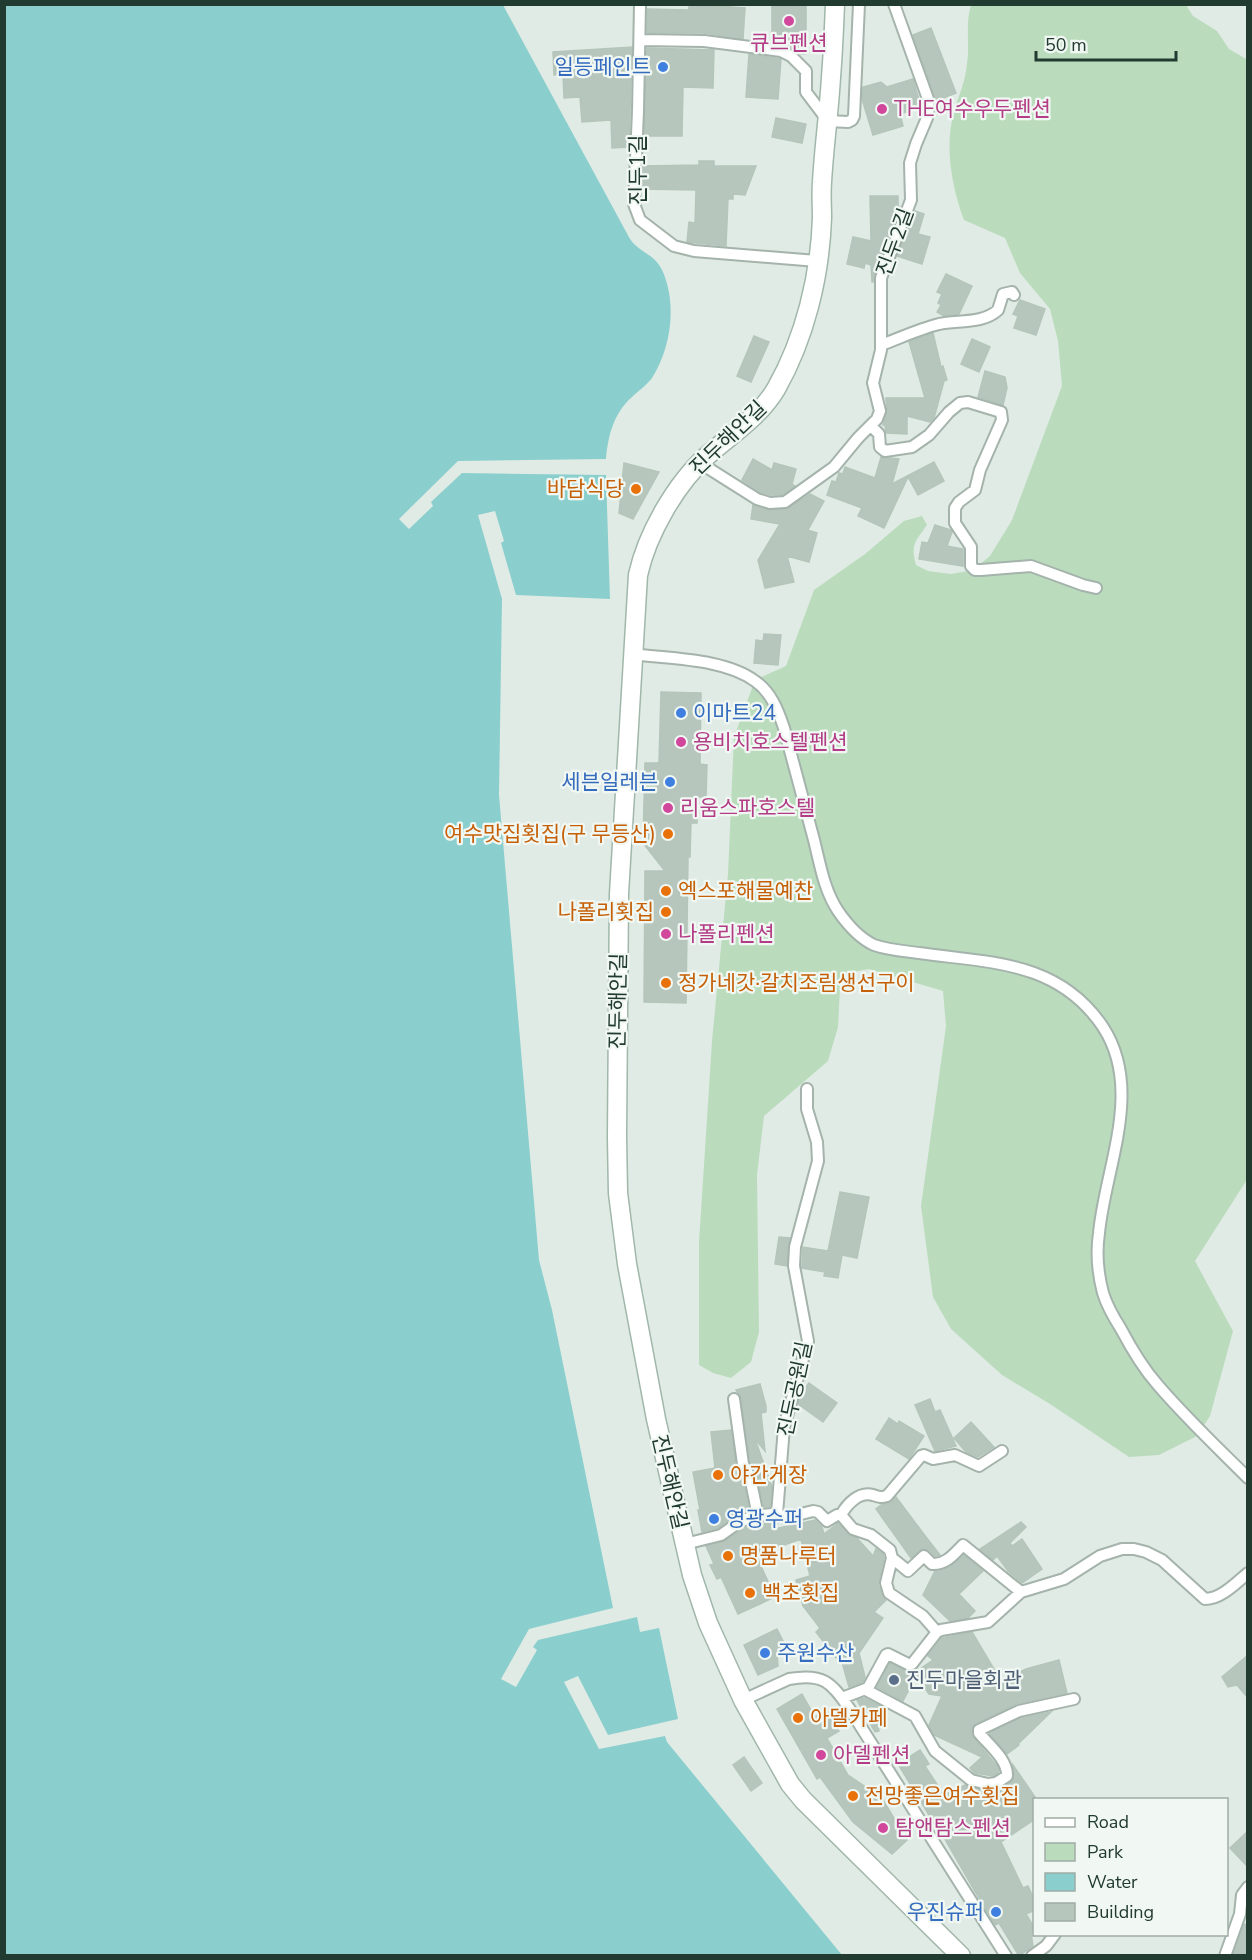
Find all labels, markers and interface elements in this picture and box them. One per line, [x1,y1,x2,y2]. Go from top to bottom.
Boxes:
marker: 큐브펜션 [782,14,796,28]
scale bar [1036,24,1176,62]
place label: 큐브펜션 [750,29,828,57]
text: 50 m [1045,33,1087,57]
place label: 일등페인트 [554,53,651,81]
marker: 일등페인트 [656,60,670,74]
place label: THE여수우두펜션 [894,95,1051,123]
marker: THE여수우두펜션 [875,102,889,116]
street label: 진두1길 [624,135,652,205]
street label: 진두2길 [870,204,920,280]
street label: 진두해안길 [684,394,772,482]
place label: 바담식당 [547,475,624,503]
marker: 바담식당 [629,482,643,496]
place label: 이마트24 [693,699,776,727]
marker: 이마트24 [674,706,688,720]
place label: 용비치호스텔펜션 [693,728,848,756]
marker: 용비치호스텔펜션 [674,735,688,749]
place label: 세븐일레븐 [561,768,658,796]
marker: 세븐일레븐 [663,775,677,789]
place label: 리움스파호스텔 [680,794,815,822]
marker: 리움스파호스텔 [661,801,675,815]
place label: 여수맛집횟집(구 무등산) [444,820,656,848]
marker: 여수맛집횟집(구 무등산) [661,827,675,841]
place label: 엑스포해물예찬 [678,877,813,905]
marker: 엑스포해물예찬 [659,884,673,898]
place label: 나폴리횟집 [557,898,654,926]
marker: 나폴리횟집 [659,905,673,919]
place label: 나폴리펜션 [678,920,775,948]
marker: 나폴리펜션 [659,927,673,941]
street label: 진두해안길 [603,952,633,1050]
place label: 정가네갓·갈치조림생선구이 [678,969,915,997]
marker: 정가네갓·갈치조림생선구이 [659,976,673,990]
street label: 진두공원길 [771,1339,819,1439]
street label: 진두해안길 [645,1432,695,1532]
place label: 야간게장 [730,1461,807,1489]
marker: 야간게장 [711,1468,725,1482]
place label: 영광수퍼 [726,1505,803,1533]
marker: 영광수퍼 [707,1512,721,1526]
place label: 명품나루터 [740,1542,837,1570]
marker: 명품나루터 [721,1549,735,1563]
place label: 백초횟집 [762,1579,839,1607]
marker: 백초횟집 [743,1586,757,1600]
place label: 주원수산 [777,1639,854,1667]
marker: 주원수산 [758,1646,772,1660]
place label: 진두마을회관 [906,1666,1022,1694]
marker: 진두마을회관 [887,1673,901,1687]
place label: 아델카페 [810,1704,887,1732]
marker: 아델카페 [791,1711,805,1725]
place label: 아델펜션 [833,1741,910,1769]
marker: 아델펜션 [814,1748,828,1762]
place label: 전망좋은여수횟집 [865,1782,1020,1810]
marker: 전망좋은여수횟집 [846,1789,860,1803]
legend [1033,1798,1228,1936]
text: Road [1087,1810,1129,1834]
place label: 탐앤탐스펜션 [895,1814,1011,1842]
marker: 탐앤탐스펜션 [876,1821,890,1835]
text: Park [1087,1840,1124,1864]
text: Water [1087,1870,1138,1894]
place label: 우진슈퍼 [907,1898,984,1926]
text: Building [1087,1900,1154,1924]
marker: 우진슈퍼 [989,1905,1003,1919]

